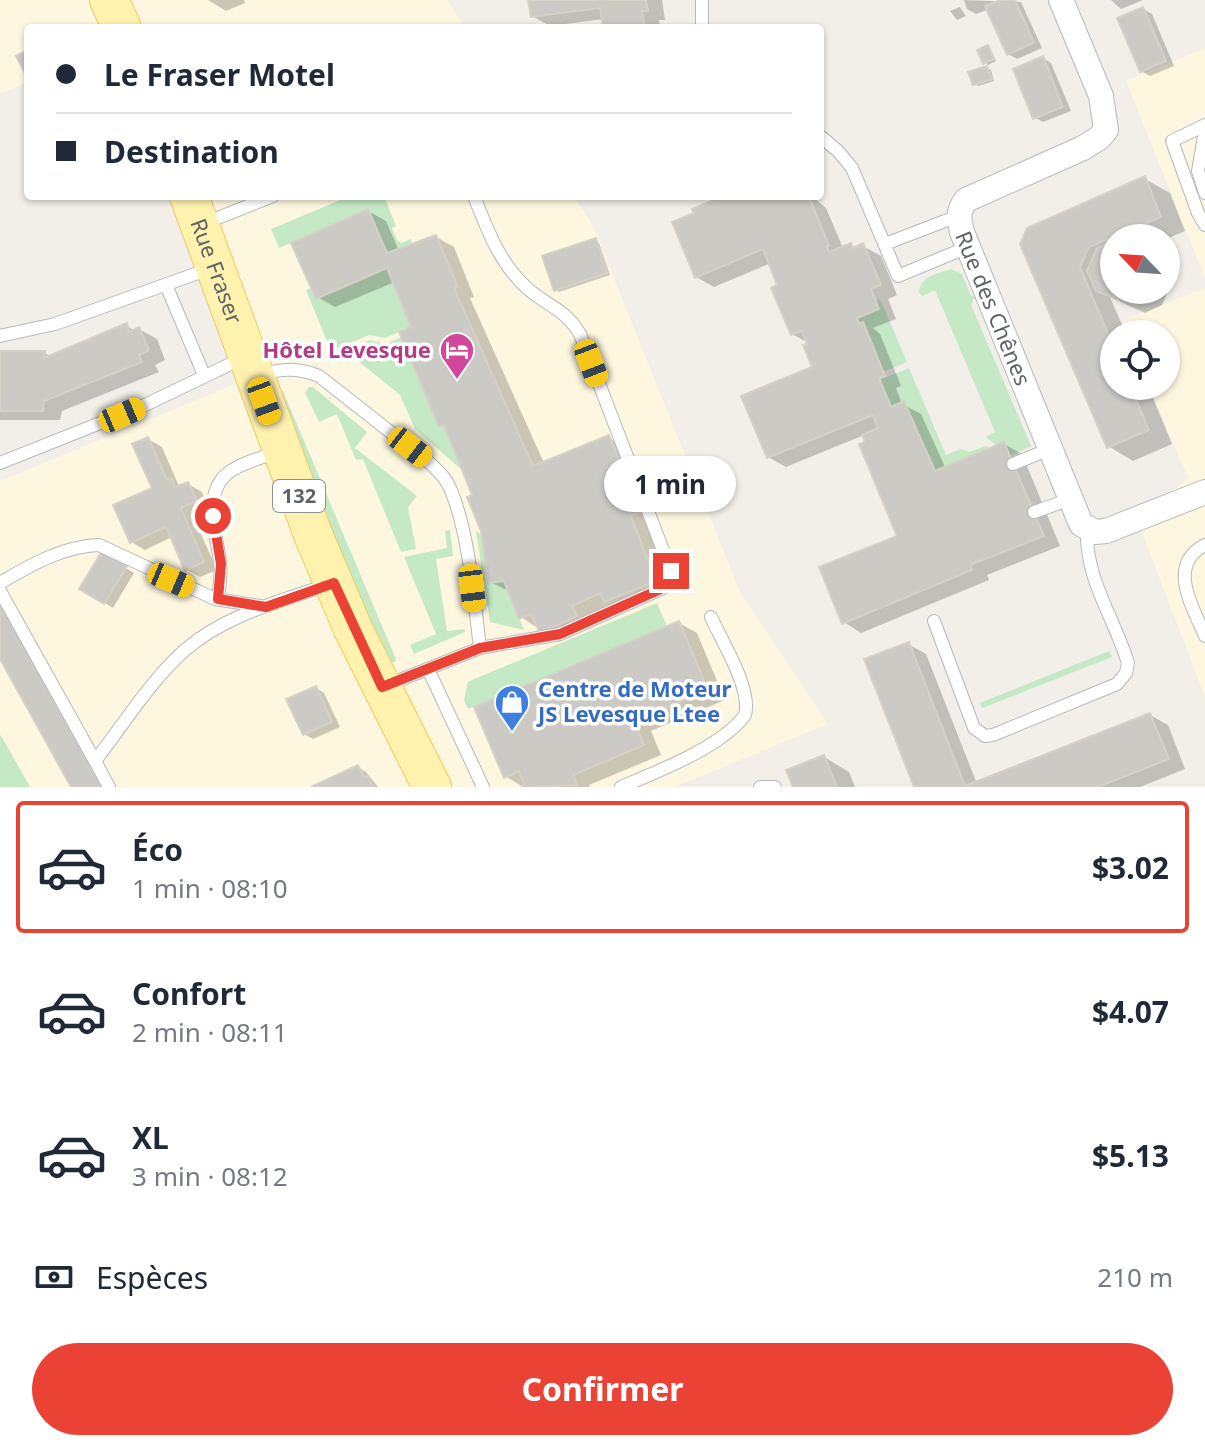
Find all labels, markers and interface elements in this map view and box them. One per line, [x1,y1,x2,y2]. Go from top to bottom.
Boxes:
text: Le Fraser Motel [104,54,335,95]
text: Destination [104,131,279,172]
street label: Rue Fraser [184,214,250,328]
north arrow [1100,224,1180,304]
map controls [1100,224,1180,400]
street label: Rue des Chênes [949,226,1039,390]
button: locate [1100,320,1180,400]
hotel icon: Hôtel Levesque [438,331,476,381]
place label: Hôtel Levesque [262,334,431,364]
car [571,336,611,390]
car [245,374,283,428]
car [95,395,149,435]
car [384,423,436,471]
callout: 1 min [605,455,737,511]
text: 1 min [634,466,706,502]
road number: 132 [273,480,325,512]
route start [195,498,231,534]
route end [653,553,689,589]
car [144,560,198,600]
car [457,563,487,613]
place label: Centre de Moteur JS Levesque Ltee [536,673,732,728]
shop icon: Centre de Moteur JS Levesque Ltee [493,683,531,733]
text: Éco [132,829,183,870]
icon: car [36,831,108,903]
text: $3.02 [1092,847,1169,888]
text: 1 min · 08:10 [132,870,288,906]
text: Confort [132,973,246,1014]
icon: car [36,975,108,1047]
text: $4.07 [1092,991,1169,1032]
text: 2 min · 08:11 [132,1014,288,1050]
text: XL [132,1117,169,1158]
icon: car [36,1119,108,1191]
text: $5.13 [1092,1135,1169,1176]
text: 3 min · 08:12 [132,1158,288,1194]
icon: cash [32,1255,76,1299]
text: Espèces [96,1257,208,1298]
text: 210 m [1097,1259,1173,1295]
button: Confirmer [32,1343,1173,1435]

